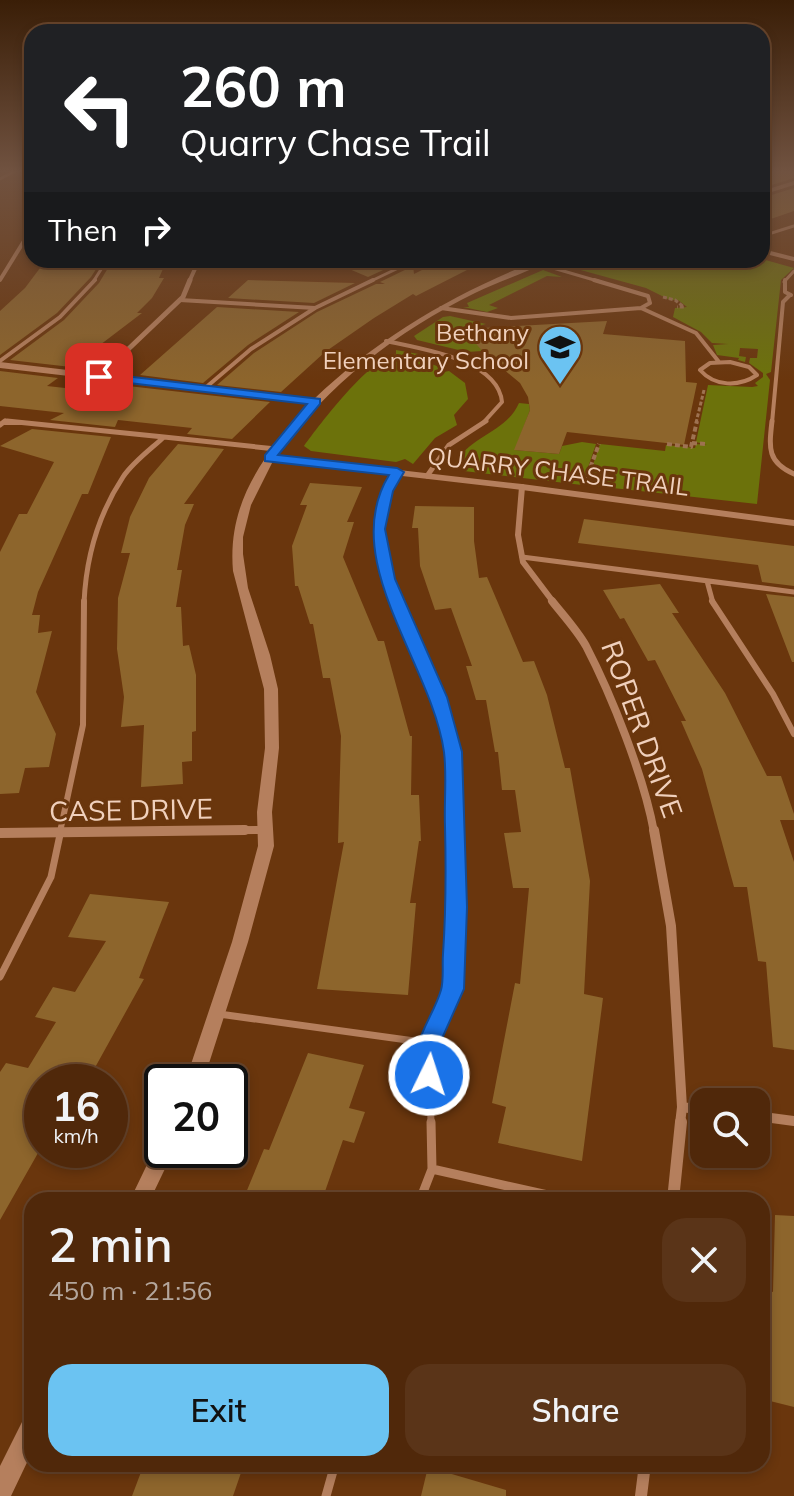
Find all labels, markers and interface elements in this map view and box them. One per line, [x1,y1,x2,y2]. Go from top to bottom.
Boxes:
text: 260 m [180,51,347,121]
icon: left [48,56,152,160]
text: Quarry Chase Trail [180,120,491,165]
icon: right [134,208,178,252]
text: Then [48,211,118,249]
place label: Bethany Elementary School [323,317,529,375]
school or university icon: Bethany Elementary School [536,323,584,386]
pin [65,343,133,411]
icon: arrive [77,355,121,399]
street label: QUARRY CHASE TRAIL [426,440,690,502]
street label: ROPER DRIVE [594,636,691,822]
street label: CASE DRIVE [49,791,213,828]
position arrow [387,1033,471,1117]
speed limit sign: 20 [144,1064,248,1168]
text: 16 [52,1081,100,1131]
map controls [690,1088,770,1168]
button: search [690,1088,770,1168]
text: km/h [53,1123,99,1148]
text: 2 min [48,1214,173,1274]
button: close [662,1218,746,1302]
text: 450 m · 21:56 [48,1274,212,1307]
button: Exit [48,1364,389,1456]
button: Share [405,1364,746,1456]

